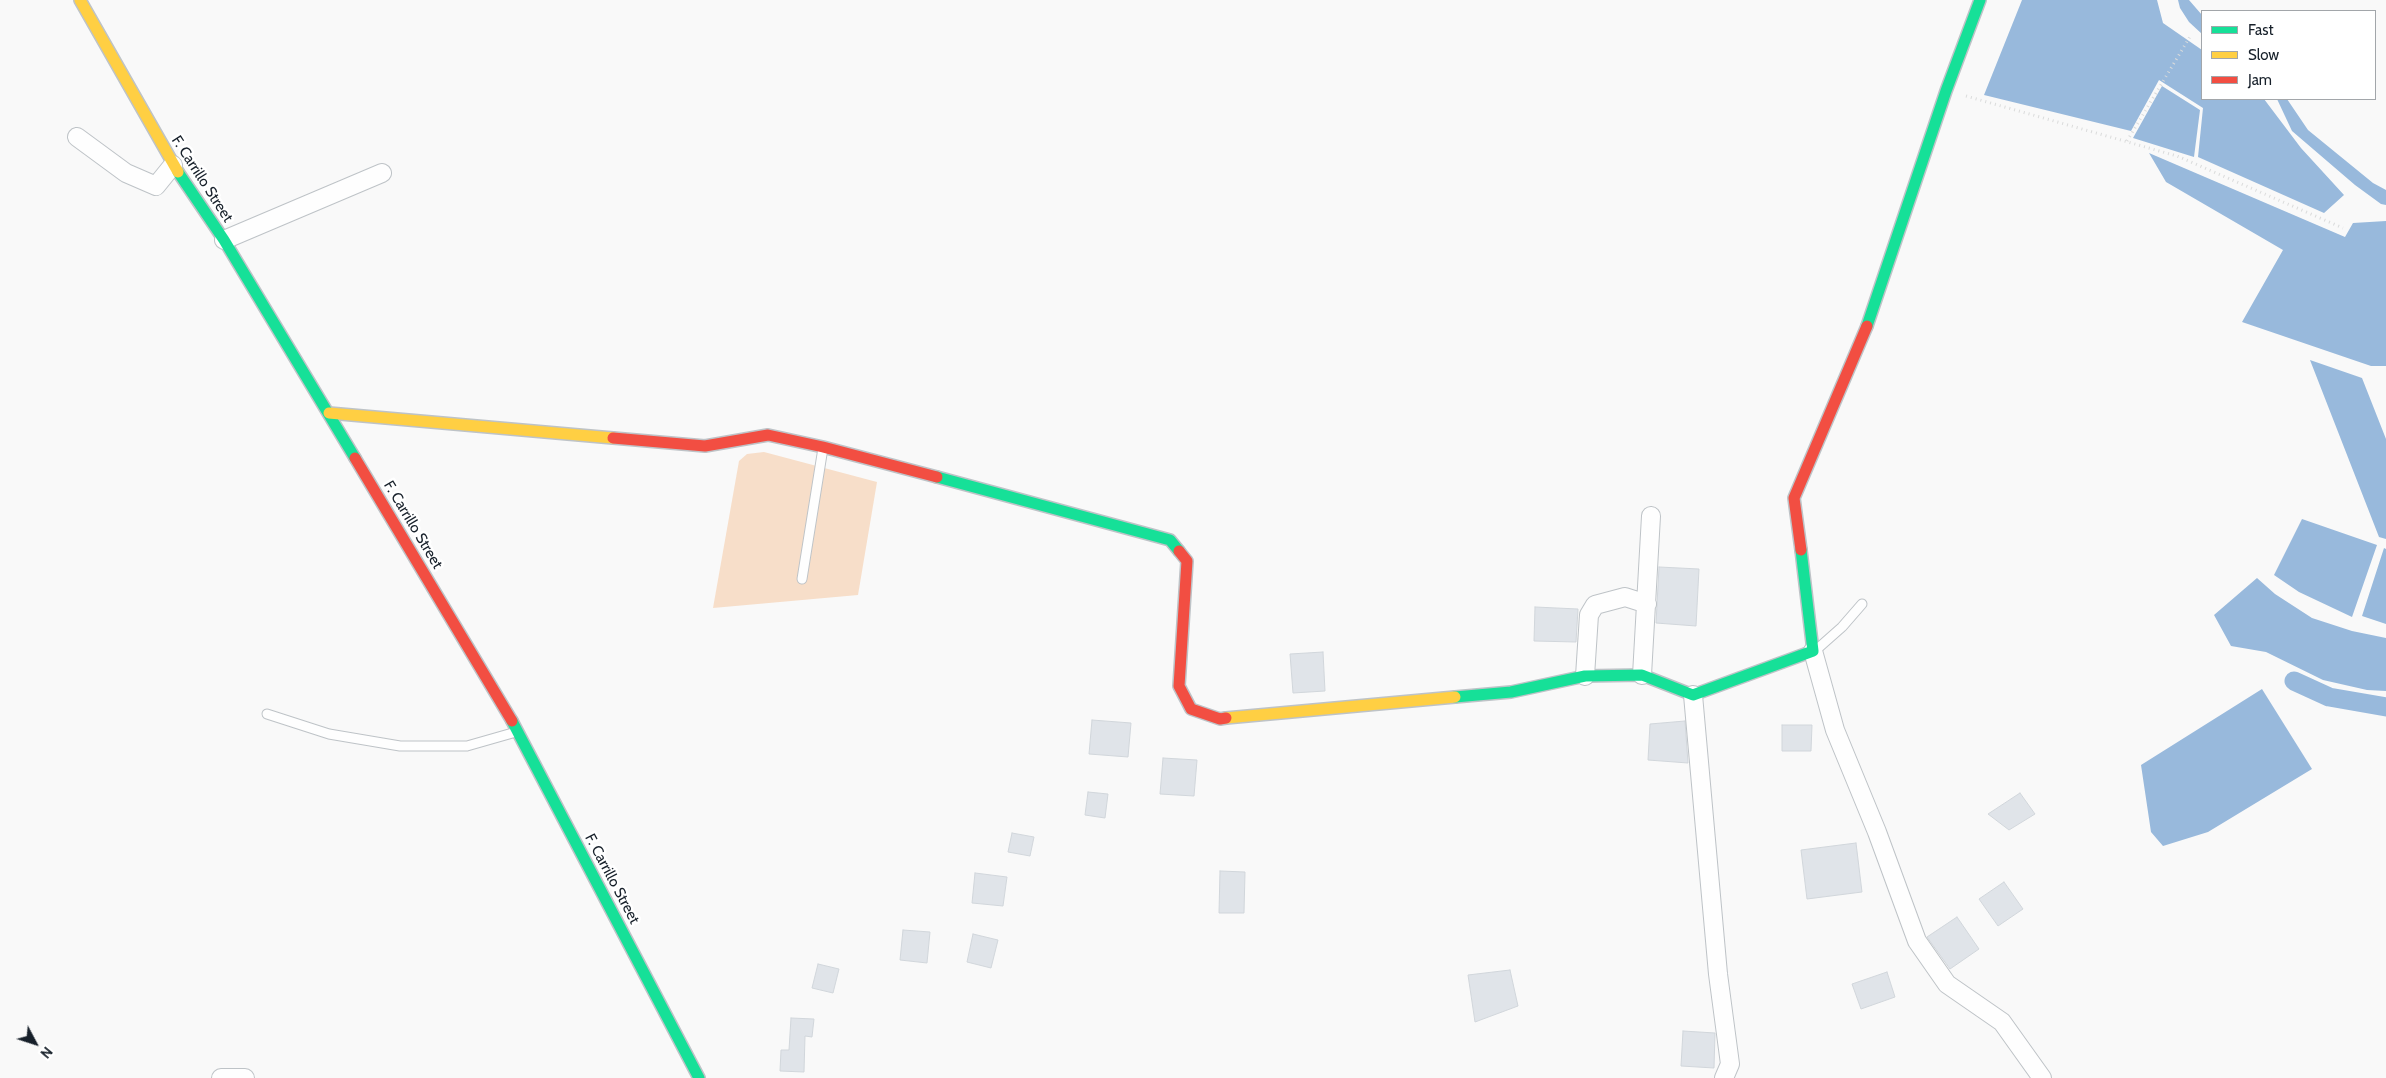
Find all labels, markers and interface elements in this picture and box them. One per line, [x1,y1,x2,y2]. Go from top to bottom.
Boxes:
legend [2201,10,2376,100]
text: Fast [2248,21,2273,39]
text: Slow [2248,46,2279,64]
text: Jam [2248,71,2272,89]
street label: F. Carrillo Street [167,132,237,226]
street label: F. Carrillo Street [380,478,446,572]
street label: F. Carrillo Street [581,831,643,927]
north arrow [10,1018,60,1068]
text: N [36,1043,57,1062]

